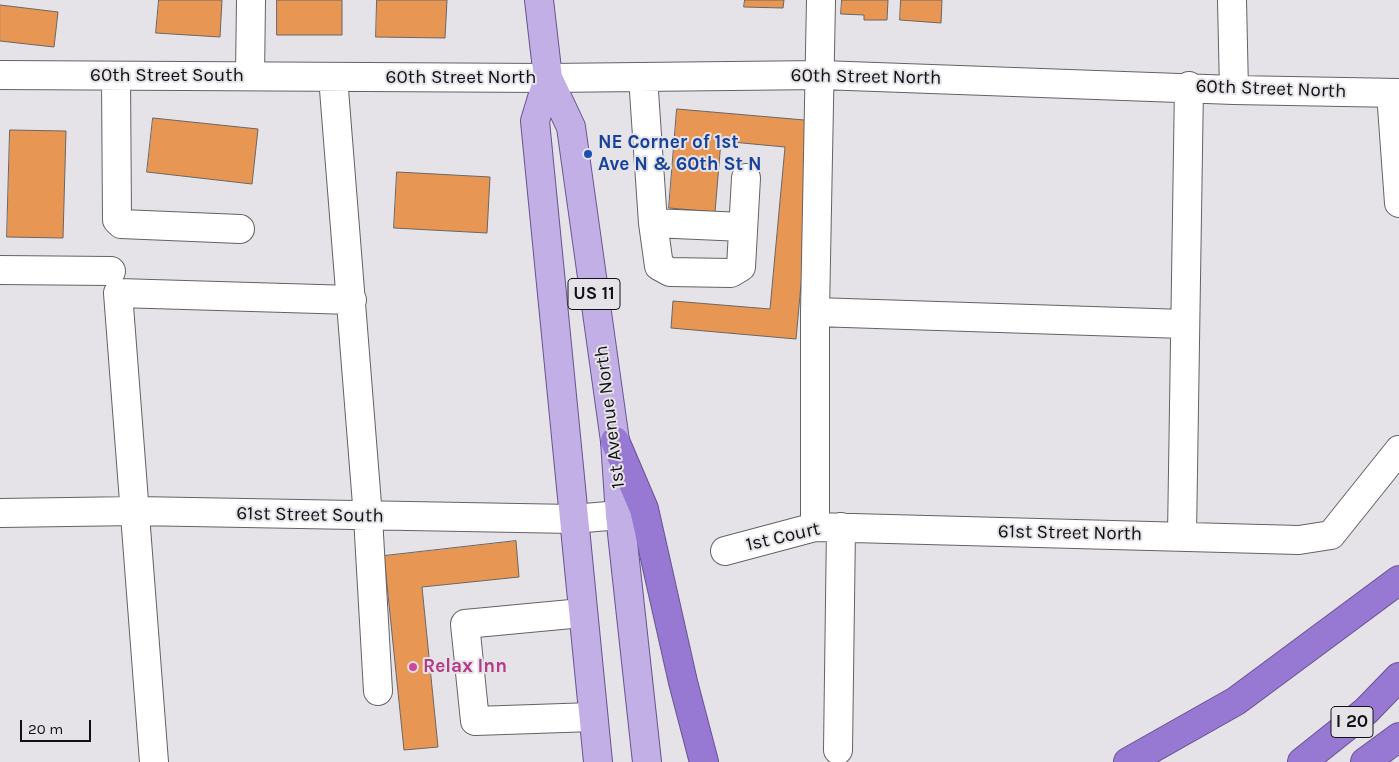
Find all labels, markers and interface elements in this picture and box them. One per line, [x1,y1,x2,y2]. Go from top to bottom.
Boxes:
street label: 60th Street North [790,64,942,90]
street label: 60th Street South [90,65,244,87]
street label: 60th Street North [386,67,536,89]
street label: 60th Street North [1195,75,1347,103]
place label: NE Corner of 1st Ave N & 60th St N [598,132,762,176]
marker: NE Corner of 1st Ave N & 60th St N [582,148,594,160]
road number: US 11 [568,278,620,310]
street label: 1st Avenue North [590,344,630,490]
street label: 61st Street South [236,502,384,528]
street label: 1st Court [744,517,822,557]
street label: 61st Street North [998,520,1142,546]
place label: Relax Inn [423,656,507,678]
marker: Relax Inn [407,661,419,673]
road number: I 20 [1331,706,1373,738]
scale bar [22,710,94,742]
text: 20 m [28,720,63,738]

